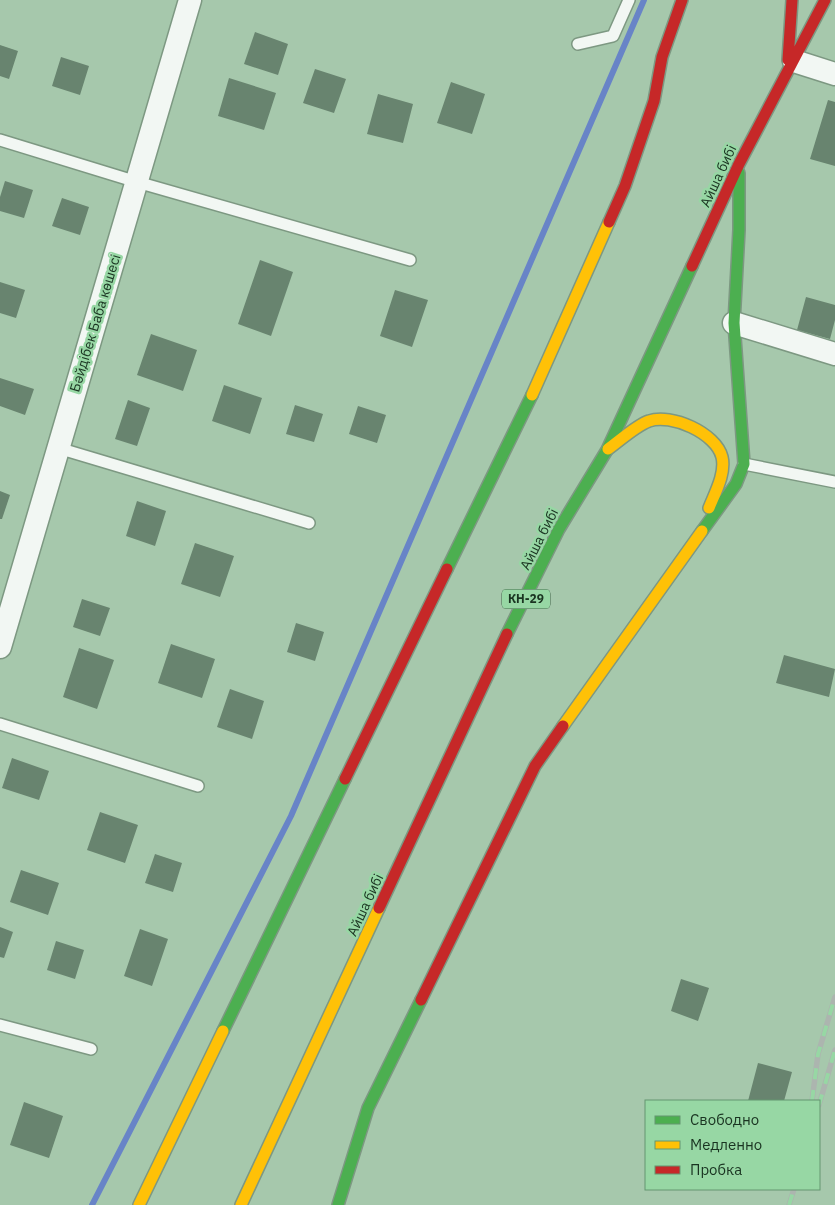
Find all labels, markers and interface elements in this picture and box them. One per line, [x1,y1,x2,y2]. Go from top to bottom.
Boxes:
street label: Айша бибі [696,142,740,210]
street label: Бәйдібек Баба көшесі [65,252,125,394]
street label: Айша бибі [516,505,562,573]
road number: КН-29 [502,590,550,608]
street label: Айша бибі [343,871,387,939]
legend [645,1100,820,1190]
text: Свободно [690,1110,759,1129]
text: Медленно [690,1135,762,1154]
text: Пробка [690,1160,742,1179]

